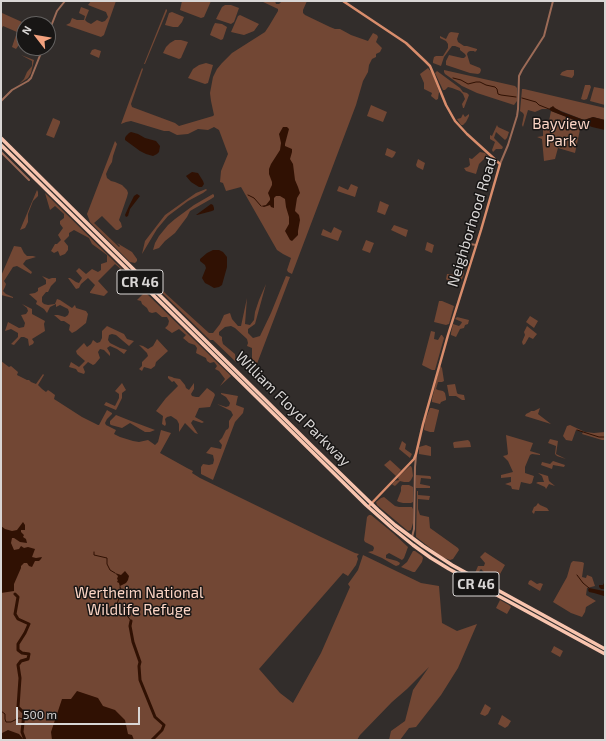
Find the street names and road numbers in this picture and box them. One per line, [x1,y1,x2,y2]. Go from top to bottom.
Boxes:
street label: Neighborhood Road [444,155,500,289]
road number: CR 46 [117,270,163,294]
street label: William Floyd Parkway [232,348,354,470]
road number: CR 46 [453,572,499,596]

